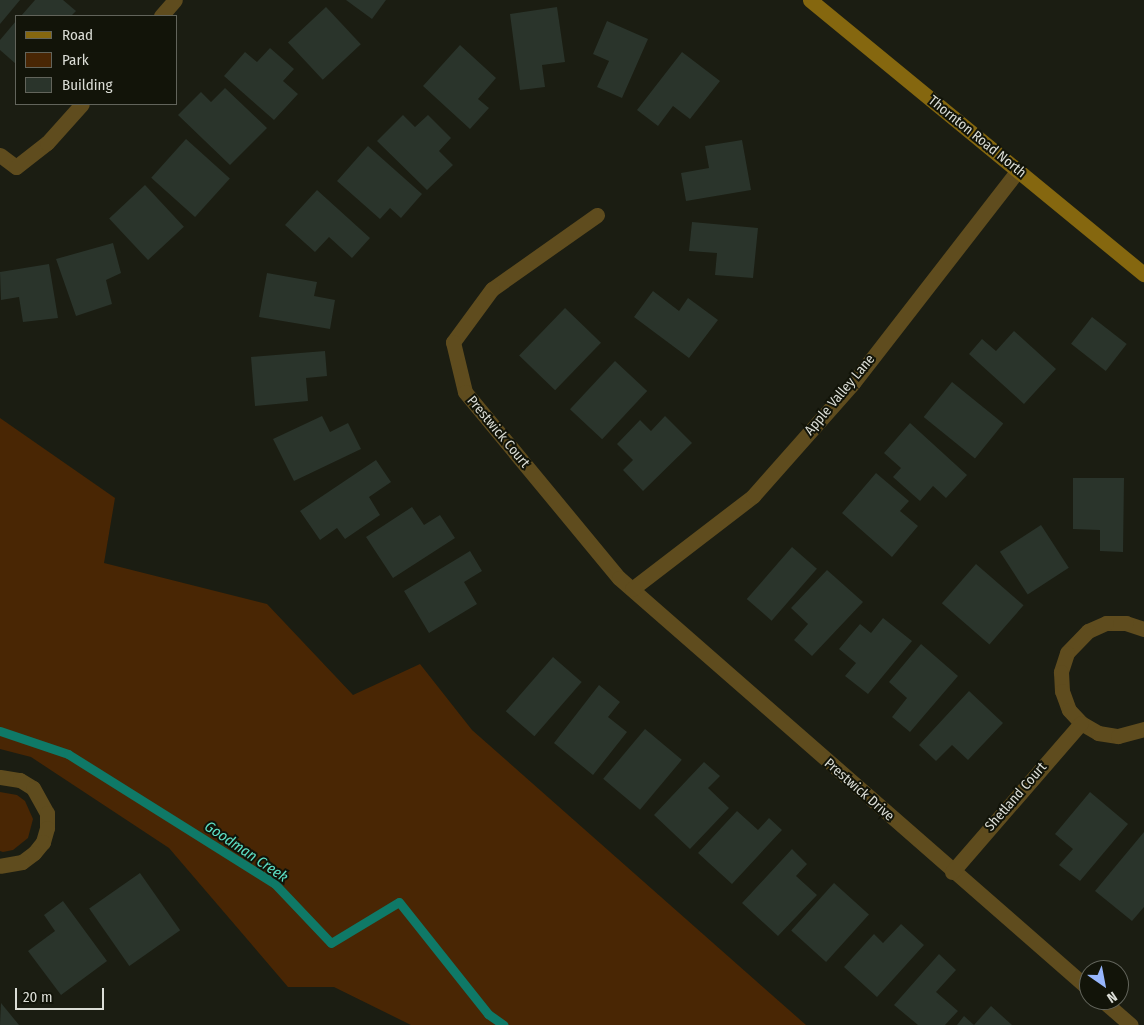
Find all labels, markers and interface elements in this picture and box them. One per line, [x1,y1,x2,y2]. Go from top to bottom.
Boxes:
legend [15,15,178,105]
text: Road [62,26,93,44]
text: Park [62,51,89,69]
text: Building [62,76,113,94]
street label: Thornton Road North [925,92,1029,182]
street label: Apple Valley Lane [801,351,879,439]
street label: Prestwick Court [463,393,533,471]
street label: Prestwick Drive [821,755,897,825]
street label: Shetland Court [982,759,1050,835]
water label: Goodman Creek [201,818,291,886]
north arrow [1079,960,1129,1010]
scale bar [18,978,106,1010]
text: 20 m [23,988,53,1006]
text: N [1104,988,1120,1007]

